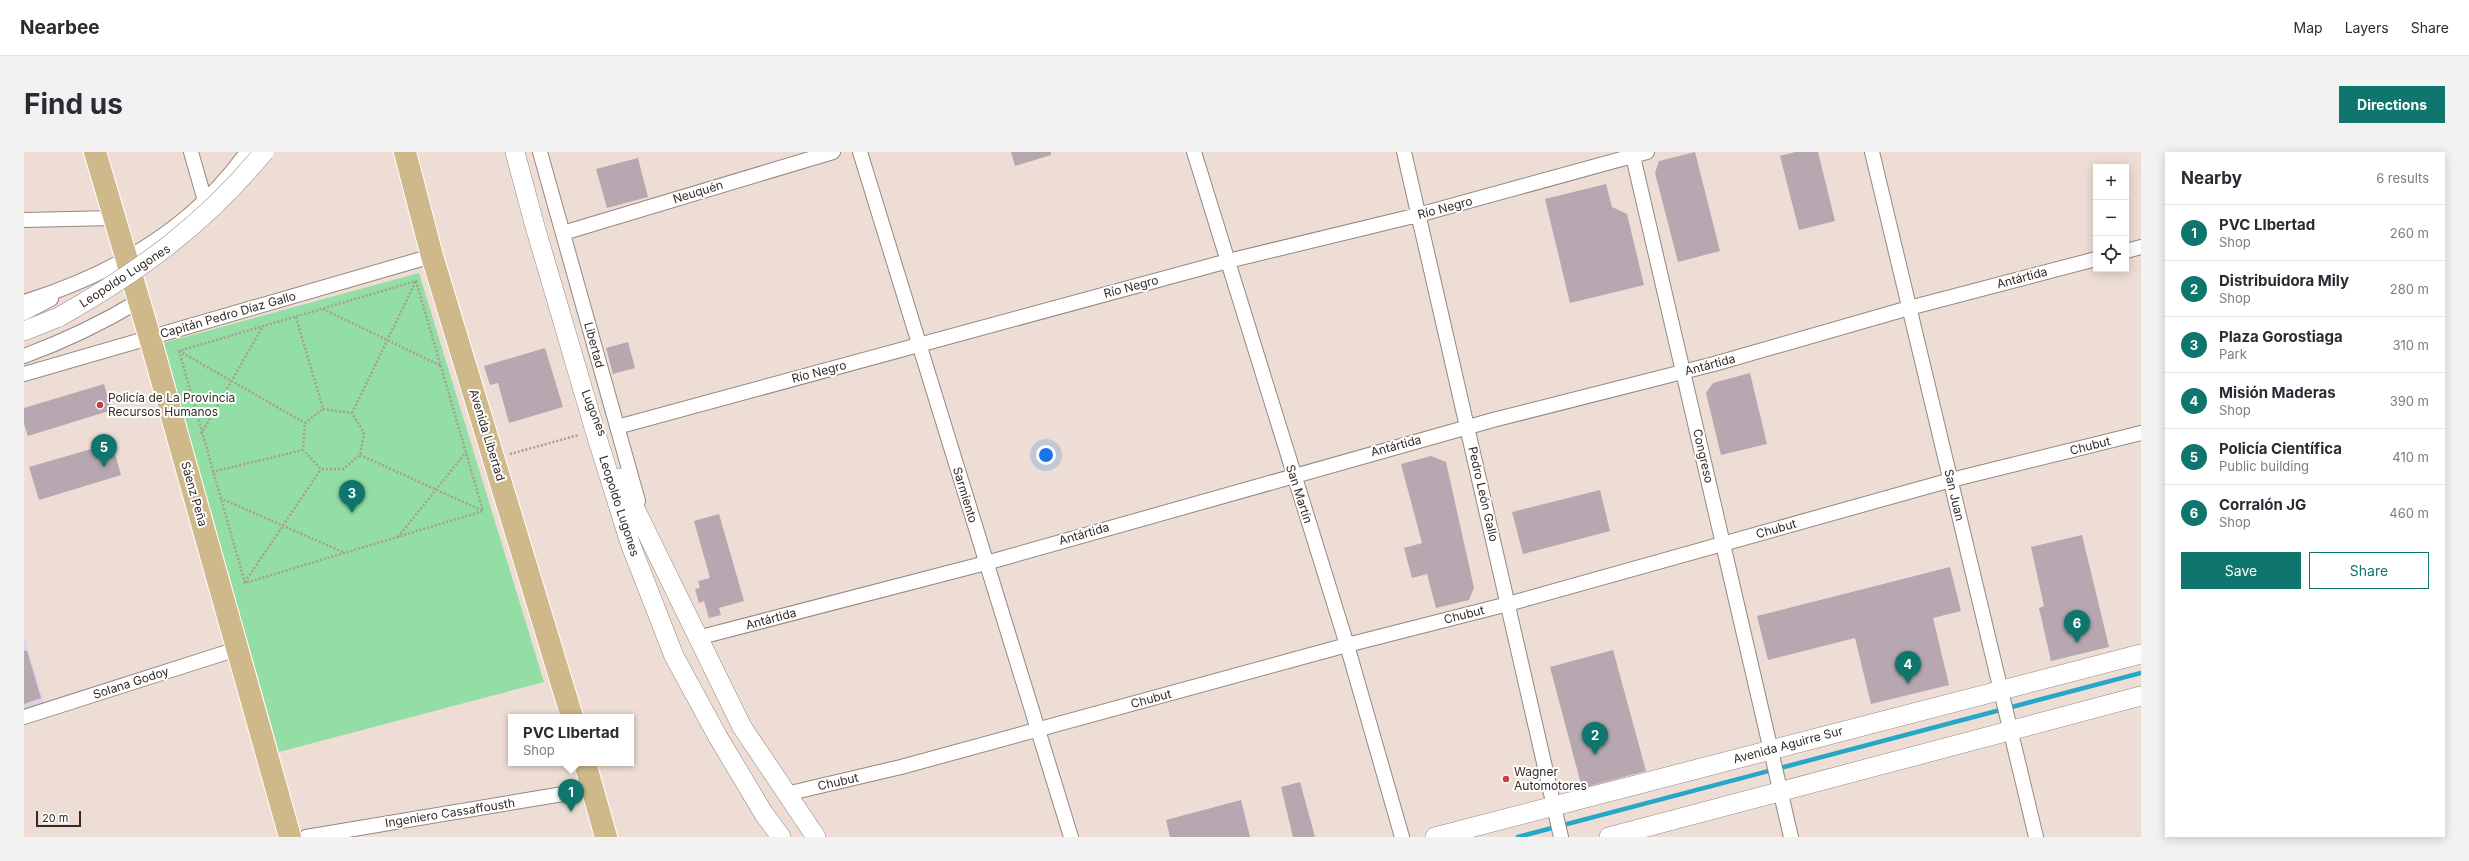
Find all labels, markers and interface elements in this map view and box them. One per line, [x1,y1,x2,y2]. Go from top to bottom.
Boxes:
text: Nearbee [20,16,100,39]
text: Map [2294,19,2323,36]
text: Layers [2345,19,2389,36]
text: Share [2411,19,2449,36]
button: Directions [2339,86,2445,123]
text: Find us [24,87,123,121]
map controls [2093,164,2129,272]
button: + [2093,164,2129,200]
text: Nearby [2181,168,2242,188]
text: 6 results [2376,170,2429,186]
street label: Neuquén [671,177,725,206]
street label: Río Negro [1416,193,1474,222]
button: − [2093,200,2129,236]
text: PVC LIbertad [2219,215,2315,234]
text: 1 [2191,225,2197,241]
text: 260 m [2390,225,2429,241]
text: Shop [2219,234,2251,250]
button: locate [2093,236,2129,272]
street label: Leopoldo Lugones [77,241,173,311]
street label: Antártida [1995,264,2049,291]
text: Distribuidora Mily [2219,271,2349,290]
street label: Río Negro [1102,272,1160,301]
text: 2 [2190,281,2198,297]
text: 280 m [2390,281,2429,297]
street label: Capitán Pedro Díaz Gallo [158,288,298,341]
text: Shop [2219,290,2251,306]
street label: Libertad [581,320,608,369]
text: Plaza Gorostiaga [2219,327,2343,346]
text: 3 [2190,337,2198,353]
text: 310 m [2392,337,2429,353]
text: Park [2219,346,2247,362]
street label: Antártida [1683,351,1737,378]
street label: Río Negro [790,357,848,386]
text: Misión Maderas [2219,383,2336,402]
street label: Avenida Libertad [466,387,509,483]
street label: Lugones [578,387,611,438]
place label: Policía de La Provincia Recursos Humanos [108,390,235,419]
text: 4 [2190,393,2198,409]
text: 390 m [2390,393,2429,409]
marker: Policía de La Provincia Recursos Humanos [95,400,105,410]
text: Shop [2219,402,2251,418]
street label: Congreso [1690,427,1717,484]
street label: Antártida [1369,432,1423,459]
street label: Chubut [2068,433,2112,458]
pin: 5 [91,434,117,467]
text: Policía Científica [2219,439,2342,458]
your location [1036,445,1056,465]
street label: Pedro León Gallo [1465,445,1502,543]
text: 5 [2190,449,2198,465]
text: 410 m [2392,449,2429,465]
street label: Leopoldo Lugones [596,454,643,558]
text: Public building [2219,458,2309,474]
street label: Sáenz Peña [178,460,211,528]
street label: San Martín [1283,462,1316,525]
street label: Sarmiento [950,465,981,525]
street label: San Juan [1941,468,1968,522]
pin: 3 [339,480,365,513]
text: Corralón JG [2219,495,2306,514]
text: 6 [2190,505,2198,521]
text: 460 m [2389,505,2429,521]
text: Shop [2219,514,2251,530]
street label: Chubut [1754,516,1798,541]
street label: Antártida [1057,519,1111,548]
button: Save [2181,552,2301,589]
button: Share [2309,552,2429,589]
street label: Chubut [1442,602,1486,627]
street label: Antártida [744,605,798,632]
pin: 6 [2064,610,2090,643]
pin: 4 [1895,651,1921,684]
street label: Solana Godoy [91,663,171,702]
street label: Chubut [1129,686,1173,711]
popup [508,714,634,766]
pin: 2 [1582,722,1608,755]
text: PVC LIbertad [523,723,619,742]
street label: Avenida Aguirre Sur [1731,723,1845,766]
text: Shop [523,742,555,758]
place label: Wagner Automotores [1514,764,1587,793]
street label: Chubut [816,770,860,793]
marker: Wagner Automotores [1501,774,1511,784]
pin: 1 [558,779,584,812]
street label: Ingeniero Cassaffousth [384,795,516,830]
scale bar [36,809,81,828]
text: 20 m [42,811,68,825]

